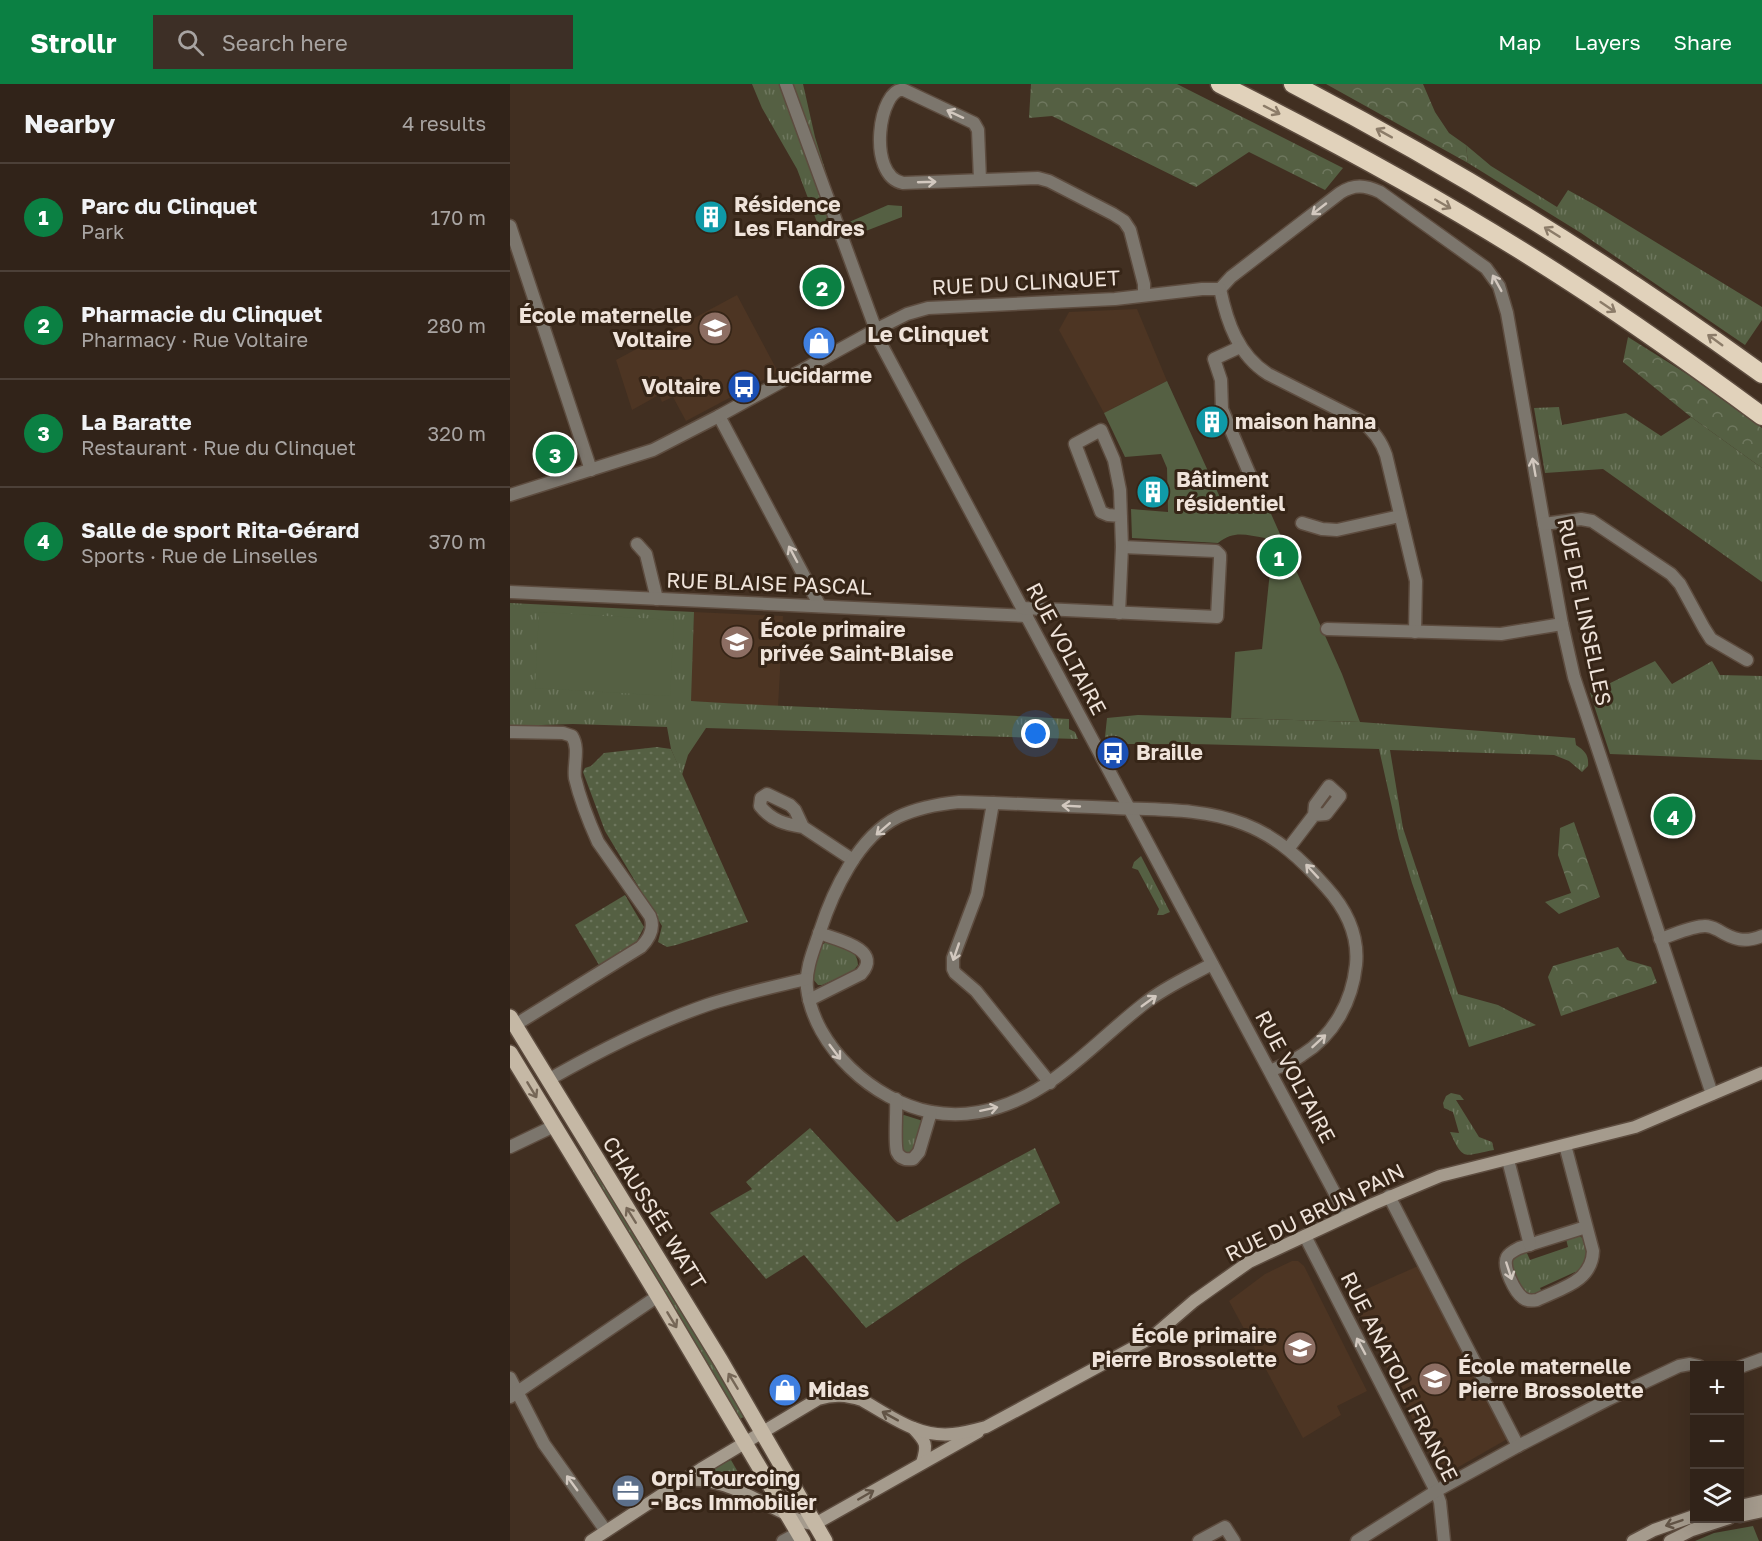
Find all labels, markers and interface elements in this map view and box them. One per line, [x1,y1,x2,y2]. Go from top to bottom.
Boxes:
search box [153,15,573,69]
text: Strollr [30,26,117,59]
icon: search [174,26,207,59]
text: Search here [222,29,348,56]
text: Map [1498,29,1541,55]
text: Layers [1574,29,1641,55]
text: Share [1674,29,1732,55]
one-way arrow [1263,104,1280,116]
one-way arrow [946,107,964,119]
text: Nearby [24,108,115,139]
text: 4 results [402,111,486,135]
one-way arrow [1376,127,1394,138]
one-way arrow [917,176,937,188]
place label: Résidence Les Flandres [734,191,865,241]
text: Parc du Clinquet [81,192,257,219]
one-way arrow [1434,198,1451,210]
building icon: Résidence Les Flandres [693,199,729,235]
one-way arrow [1312,203,1328,216]
text: 1 [38,205,49,229]
text: 170 m [431,205,486,229]
text: Park [81,219,124,243]
one-way arrow [1544,225,1561,238]
pin: 2 [802,264,842,310]
street label: RUE DU CLINQUET [931,264,1121,300]
one-way arrow [1491,275,1503,292]
text: Pharmacie du Clinquet [81,300,322,327]
place label: École maternelle Voltaire [519,302,692,352]
one-way arrow [1599,302,1616,314]
school or university icon: École maternelle Voltaire [697,310,733,346]
text: 2 [37,313,50,337]
text: 280 m [427,313,486,337]
district label: Le Clinquet [867,320,989,347]
shop icon: Lucidarme [801,325,837,361]
text: Pharmacy · Rue Voltaire [81,327,308,351]
one-way arrow [1707,334,1723,346]
place label: Lucidarme [766,362,872,388]
bus stop icon: Voltaire [726,369,762,405]
place label: Voltaire [642,373,721,399]
building icon: maison hanna [1194,404,1230,440]
text: La Baratte [81,408,192,435]
place label: maison hanna [1235,408,1376,434]
text: 3 [37,421,50,445]
text: 320 m [428,421,486,445]
pin: 3 [536,432,574,476]
text: Restaurant · Rue du Clinquet [81,435,356,459]
one-way arrow [1528,457,1539,477]
place label: Bâtiment résidentiel [1176,466,1285,516]
building icon: Bâtiment résidentiel [1135,474,1171,510]
text: Salle de sport Rita-Gérard [81,516,359,543]
street label: RUE DE LINSELLES [1552,516,1618,708]
text: 4 [37,529,50,553]
text: 370 m [429,529,486,553]
pin: 1 [1260,534,1298,580]
text: Sports · Rue de Linselles [81,543,318,567]
one-way arrow [787,546,799,563]
street label: RUE BLAISE PASCAL [666,566,872,600]
street label: RUE VOLTAIRE [1021,578,1113,719]
place label: École primaire privée Saint-Blaise [760,616,954,666]
school or university icon: École primaire privée Saint-Blaise [719,624,755,660]
your location [1021,719,1050,748]
bus stop icon: Braille [1095,735,1131,771]
place label: Braille [1136,739,1203,765]
pin: 4 [1654,794,1692,838]
one-way arrow [1062,801,1082,812]
one-way arrow [875,821,891,835]
one-way arrow [1304,863,1319,878]
one-way arrow [949,942,960,961]
one-way arrow [1140,995,1156,1007]
street label: RUE VOLTAIRE [1250,1006,1342,1147]
one-way arrow [1312,1034,1327,1048]
one-way arrow [829,1043,841,1059]
one-way arrow [526,1081,538,1098]
one-way arrow [979,1103,998,1114]
street label: CHAUSSÉE WATT [597,1131,712,1294]
street label: RUE DU BRUN PAIN [1221,1157,1408,1267]
one-way arrow [625,1207,637,1224]
one-way arrow [1504,1261,1515,1280]
street label: RUE ANATOLE FRANCE [1336,1267,1464,1486]
one-way arrow [666,1311,678,1328]
place label: École primaire Pierre Brossolette [1091,1322,1277,1372]
school or university icon: École primaire Pierre Brossolette [1282,1330,1318,1366]
one-way arrow [1355,1337,1366,1355]
place label: École maternelle Pierre Brossolette [1458,1353,1644,1403]
school or university icon: École maternelle Pierre Brossolette [1417,1361,1453,1397]
map controls [1690,1361,1744,1523]
button: + [1690,1361,1744,1415]
shop icon: Midas [767,1372,803,1408]
one-way arrow [727,1373,739,1390]
place label: Midas [808,1376,870,1402]
one-way arrow [882,1409,899,1421]
button: − [1690,1415,1744,1469]
place label: Orpi Tourcoing - Bcs Immobilier [651,1465,817,1515]
button: layers [1690,1469,1744,1523]
office icon: Orpi Tourcoing - Bcs Immobilier [610,1473,646,1509]
one-way arrow [566,1476,578,1492]
one-way arrow [858,1489,875,1501]
one-way arrow [1665,1518,1684,1529]

